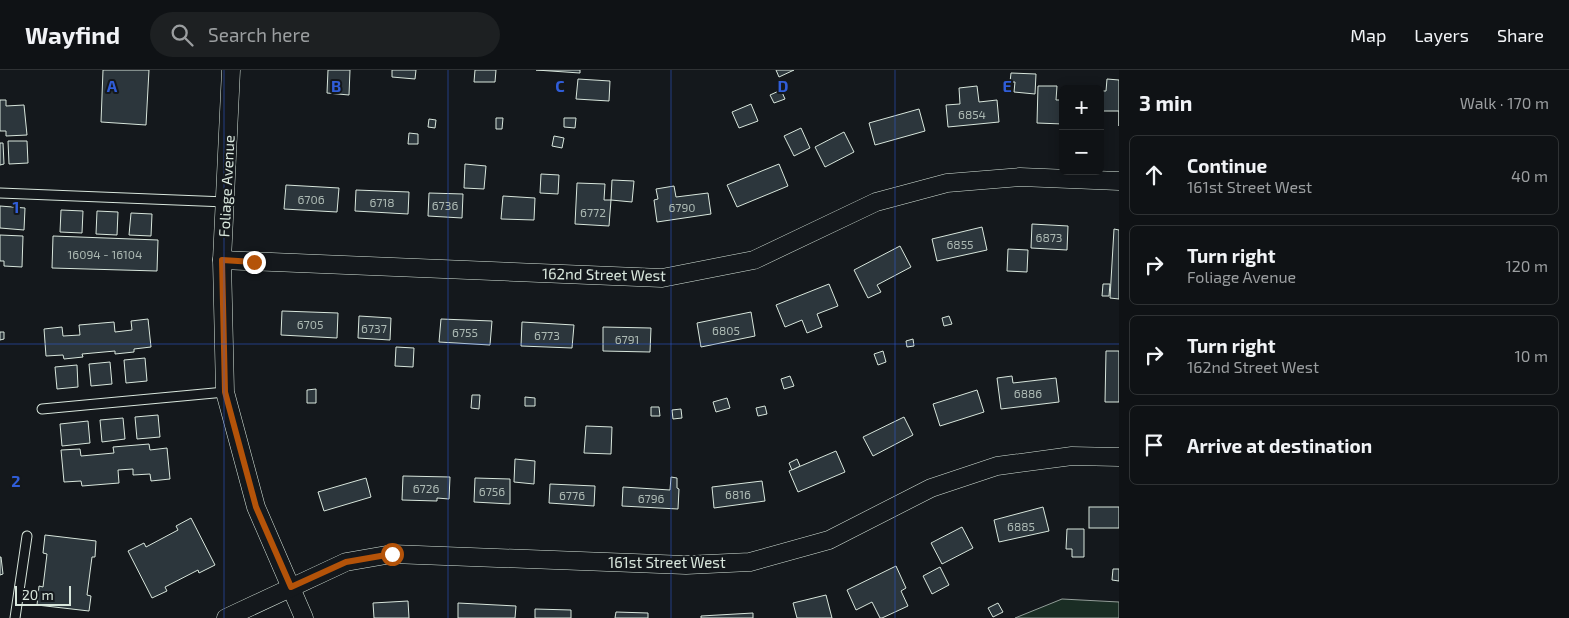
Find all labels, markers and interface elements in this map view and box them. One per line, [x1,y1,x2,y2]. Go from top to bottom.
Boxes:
search box [150,12,500,57]
text: Wayfind [25,20,120,49]
icon: search [168,21,196,49]
text: Search here [208,23,310,46]
text: Map [1350,24,1386,46]
text: Layers [1414,24,1469,46]
text: Share [1497,24,1544,46]
text: A [107,76,118,95]
text: B [331,76,341,95]
text: C [555,76,565,95]
text: D [778,76,789,95]
text: E [1002,76,1012,95]
map controls [1059,85,1104,175]
button: + [1059,85,1104,130]
text: 3 min [1139,90,1192,115]
text: Walk · 170 m [1460,93,1549,112]
house number: 6854 [958,107,986,121]
button: − [1059,130,1104,175]
street label: Foliage Avenue [214,134,238,238]
text: Continue [1187,154,1267,177]
icon: ahead [1140,161,1168,189]
text: 40 m [1511,166,1548,185]
text: 161st Street West [1187,177,1312,196]
house number: 6706 [297,192,325,206]
house number: 6718 [369,195,395,209]
text: 1 [13,197,19,216]
house number: 6736 [432,198,458,212]
house number: 6790 [668,200,696,214]
house number: 6772 [580,205,606,219]
house number: 6873 [1036,230,1062,244]
house number: 6855 [946,237,974,251]
text: Turn right [1187,244,1275,267]
house number: 16094 - 16104 [68,247,142,261]
route end [243,251,266,274]
icon: right [1140,251,1168,279]
text: 120 m [1505,256,1548,275]
street label: 162nd Street West [542,264,666,284]
text: Foliage Avenue [1187,267,1296,286]
house number: 6705 [297,317,323,331]
house number: 6737 [361,321,387,335]
house number: 6805 [712,323,740,337]
house number: 6755 [452,325,478,339]
house number: 6773 [534,328,560,342]
house number: 6791 [615,332,639,346]
text: Turn right [1187,334,1275,357]
icon: right [1140,341,1168,369]
text: 10 m [1514,346,1548,365]
text: 162nd Street West [1187,357,1319,376]
house number: 6886 [1014,386,1042,400]
icon: arrive [1140,431,1168,459]
text: Arrive at destination [1187,434,1372,457]
text: 2 [11,471,21,490]
house number: 6726 [413,481,439,495]
house number: 6756 [479,484,505,498]
house number: 6816 [725,487,751,501]
house number: 6776 [559,488,585,502]
house number: 6796 [638,491,664,505]
house number: 6885 [1007,519,1035,533]
route start [381,543,404,566]
street label: 161st Street West [608,553,726,571]
scale bar [15,583,71,606]
text: 20 m [22,586,54,603]

